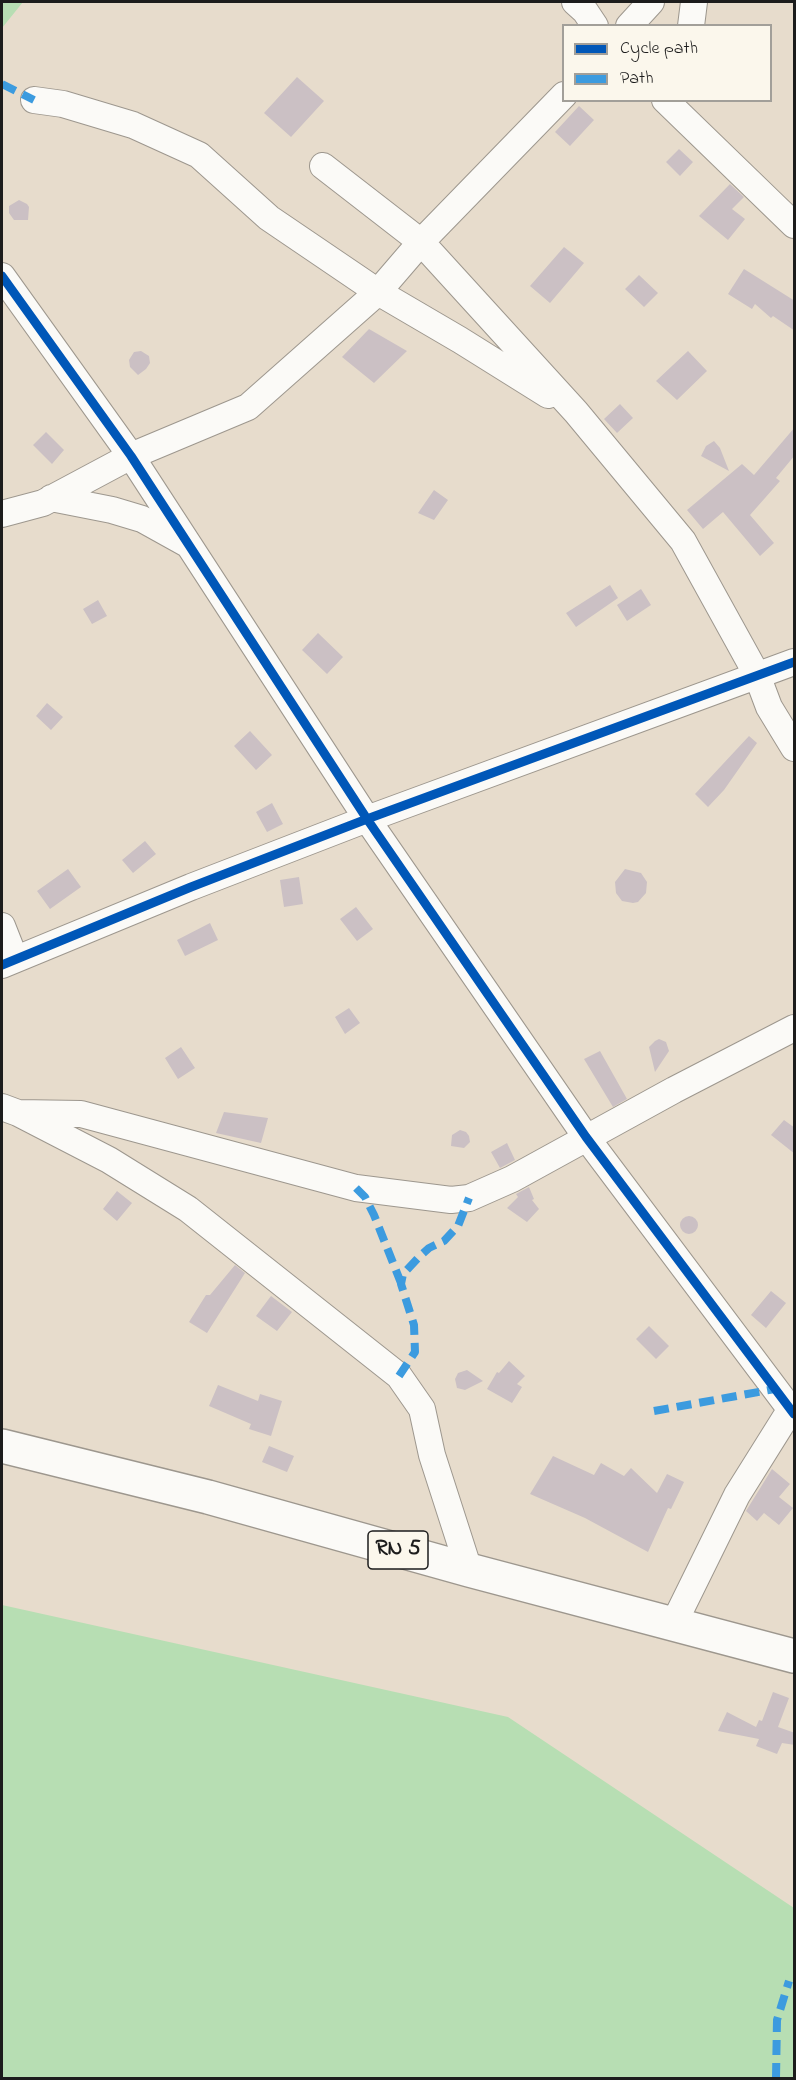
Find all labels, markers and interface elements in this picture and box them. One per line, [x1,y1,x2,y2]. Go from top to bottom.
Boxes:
legend [562,24,772,102]
text: Cycle path [620,36,698,62]
text: Path [620,66,654,92]
road number: RN 5 [368,1531,428,1569]

